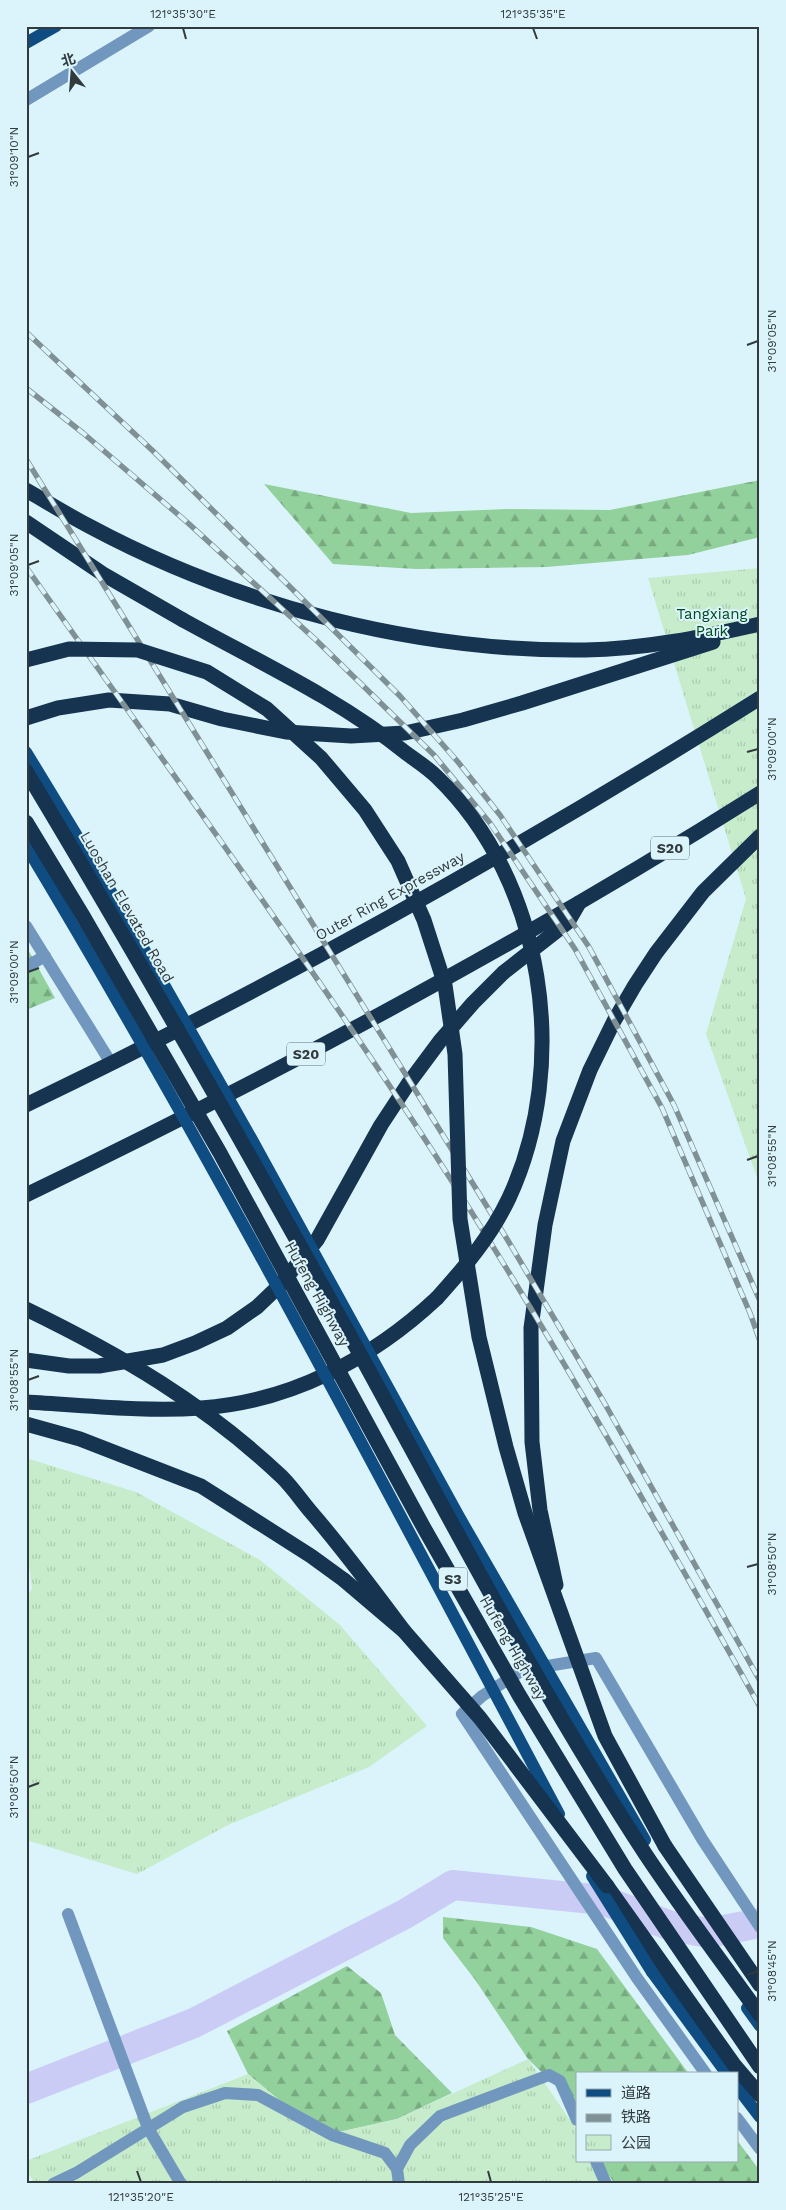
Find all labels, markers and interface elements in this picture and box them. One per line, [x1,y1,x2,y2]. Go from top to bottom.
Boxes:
text: 121°35'30"E [150,7,216,21]
text: 121°35'35"E [500,7,566,21]
north arrow [48,48,98,98]
text: 北 [59,50,77,69]
text: 31°09'10"N [7,127,21,187]
text: 31°09'05"N [765,310,779,372]
text: 31°09'05"N [7,534,21,596]
park label: Tangxiang Park [676,605,748,640]
text: 31°09'00"N [765,717,779,781]
street label: Luoshan Elevated Road [76,828,178,986]
road number: S20 [651,836,689,860]
street label: Outer Ring Expressway [312,847,468,945]
text: 31°09'00"N [7,940,21,1004]
road number: S20 [287,1042,325,1066]
text: 31°08'55"N [765,1125,779,1187]
street label: Hufeng Highway [281,1238,353,1350]
text: 31°08'55"N [7,1349,21,1411]
text: 31°08'50"N [765,1533,779,1595]
road number: S3 [439,1568,467,1590]
street label: Hufeng Highway [476,1593,550,1703]
text: 31°08'50"N [7,1756,21,1818]
text: 31°08'45"N [765,1940,779,2002]
legend [576,2072,738,2162]
text: 道路 [621,2084,651,2102]
text: 铁路 [621,2108,651,2126]
text: 公园 [621,2134,651,2152]
text: 121°35'20"E [108,2190,174,2204]
text: 121°35'25"E [458,2190,524,2204]

